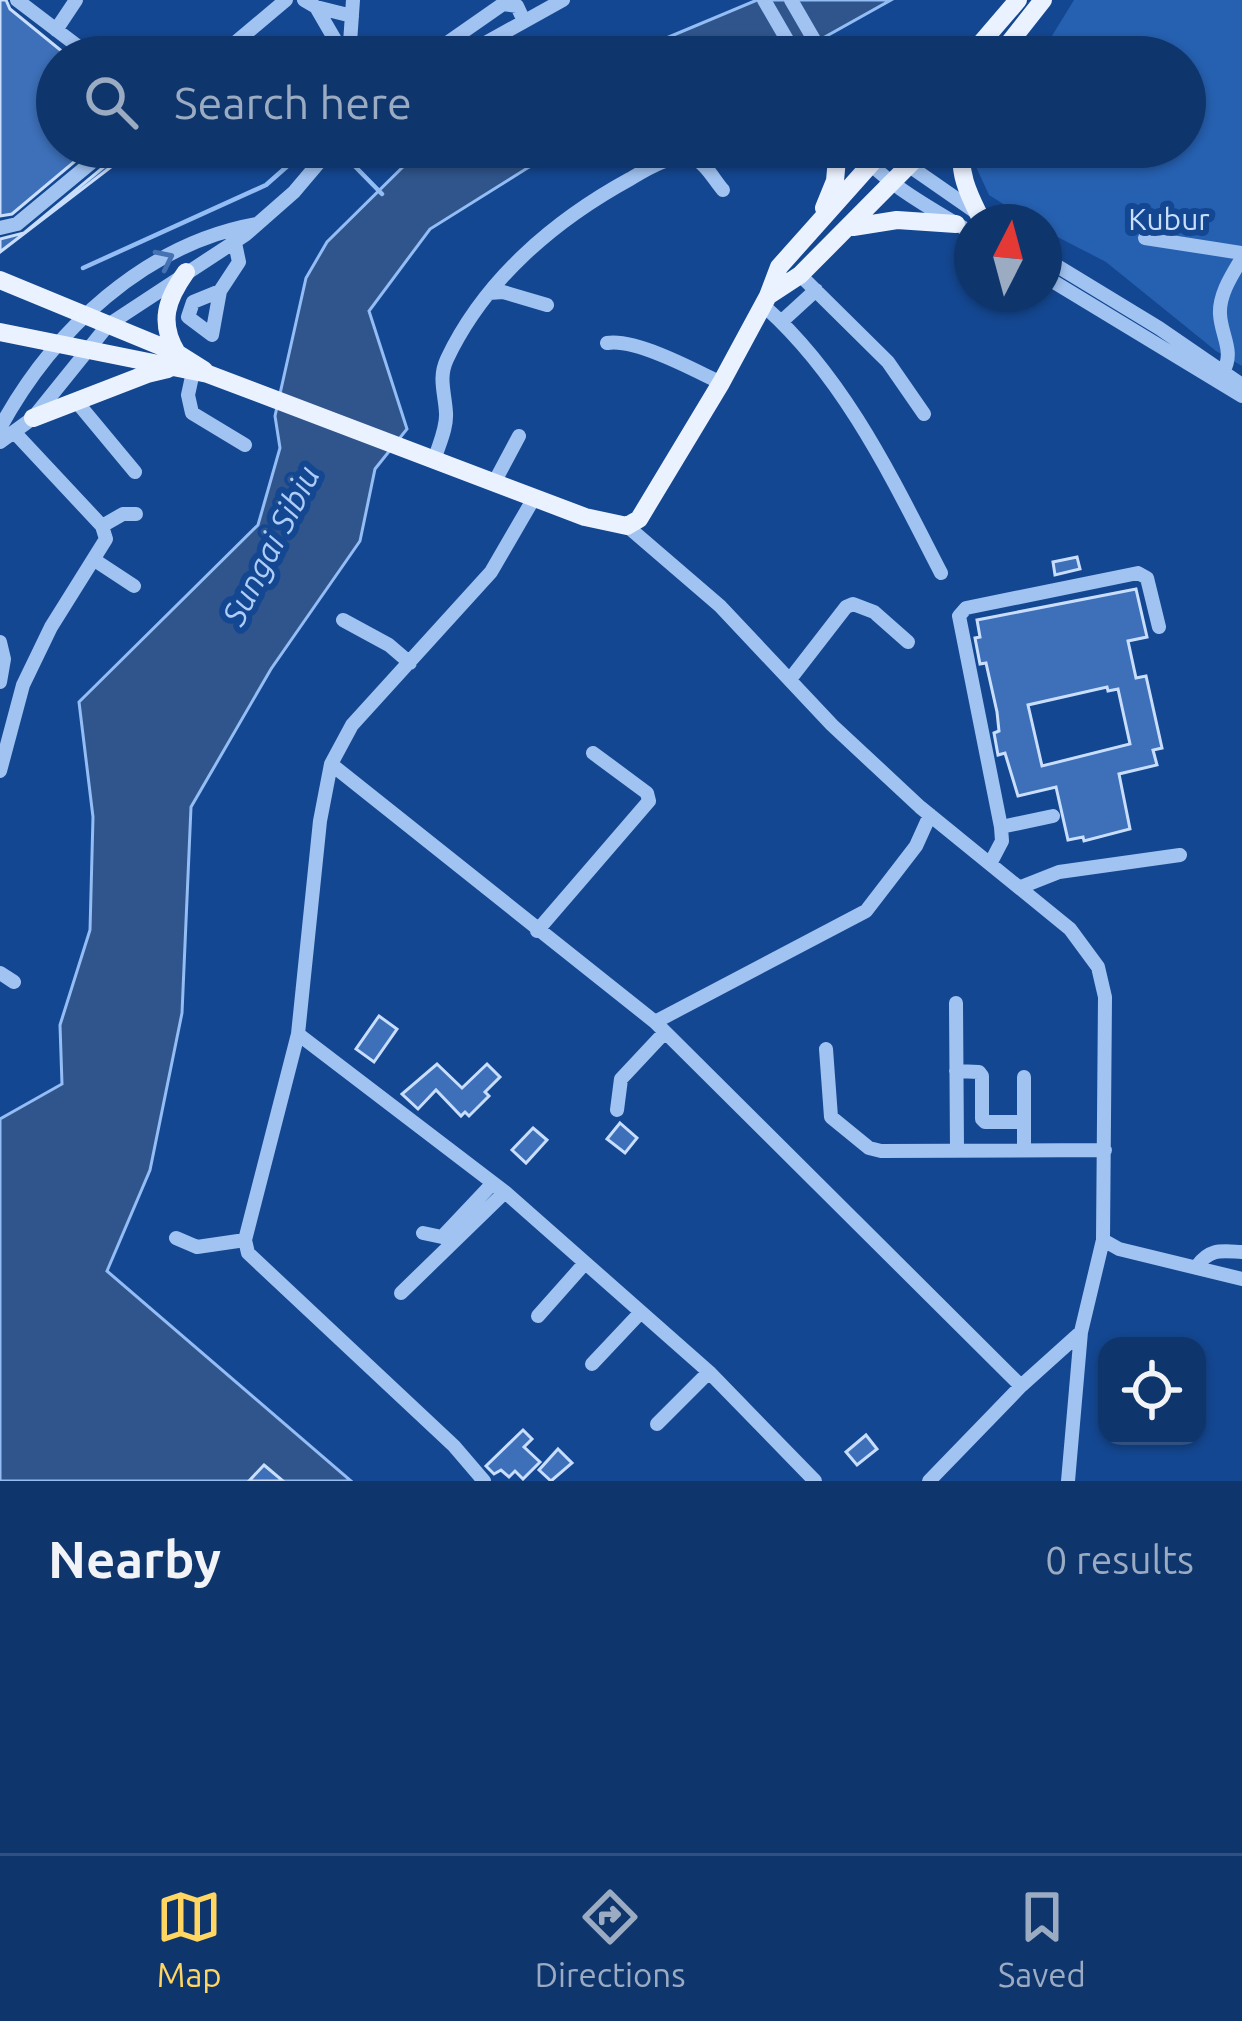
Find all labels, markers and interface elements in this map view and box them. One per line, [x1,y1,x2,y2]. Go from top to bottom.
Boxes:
search box [36,36,1206,168]
icon: search [78,69,144,135]
text: Search here [174,77,412,128]
park label: Kubur [1128,202,1210,236]
north arrow [954,204,1062,312]
one-way arrow [153,249,174,273]
water label: Sungai Sibiu [214,459,326,632]
map controls [1098,1337,1206,1445]
button: locate [1098,1337,1206,1445]
text: Nearby [48,1530,221,1588]
text: 0 results [1045,1538,1194,1581]
tab: Map [156,1884,222,1993]
tab: Directions [535,1884,685,1993]
tab: Saved [998,1884,1086,1993]

